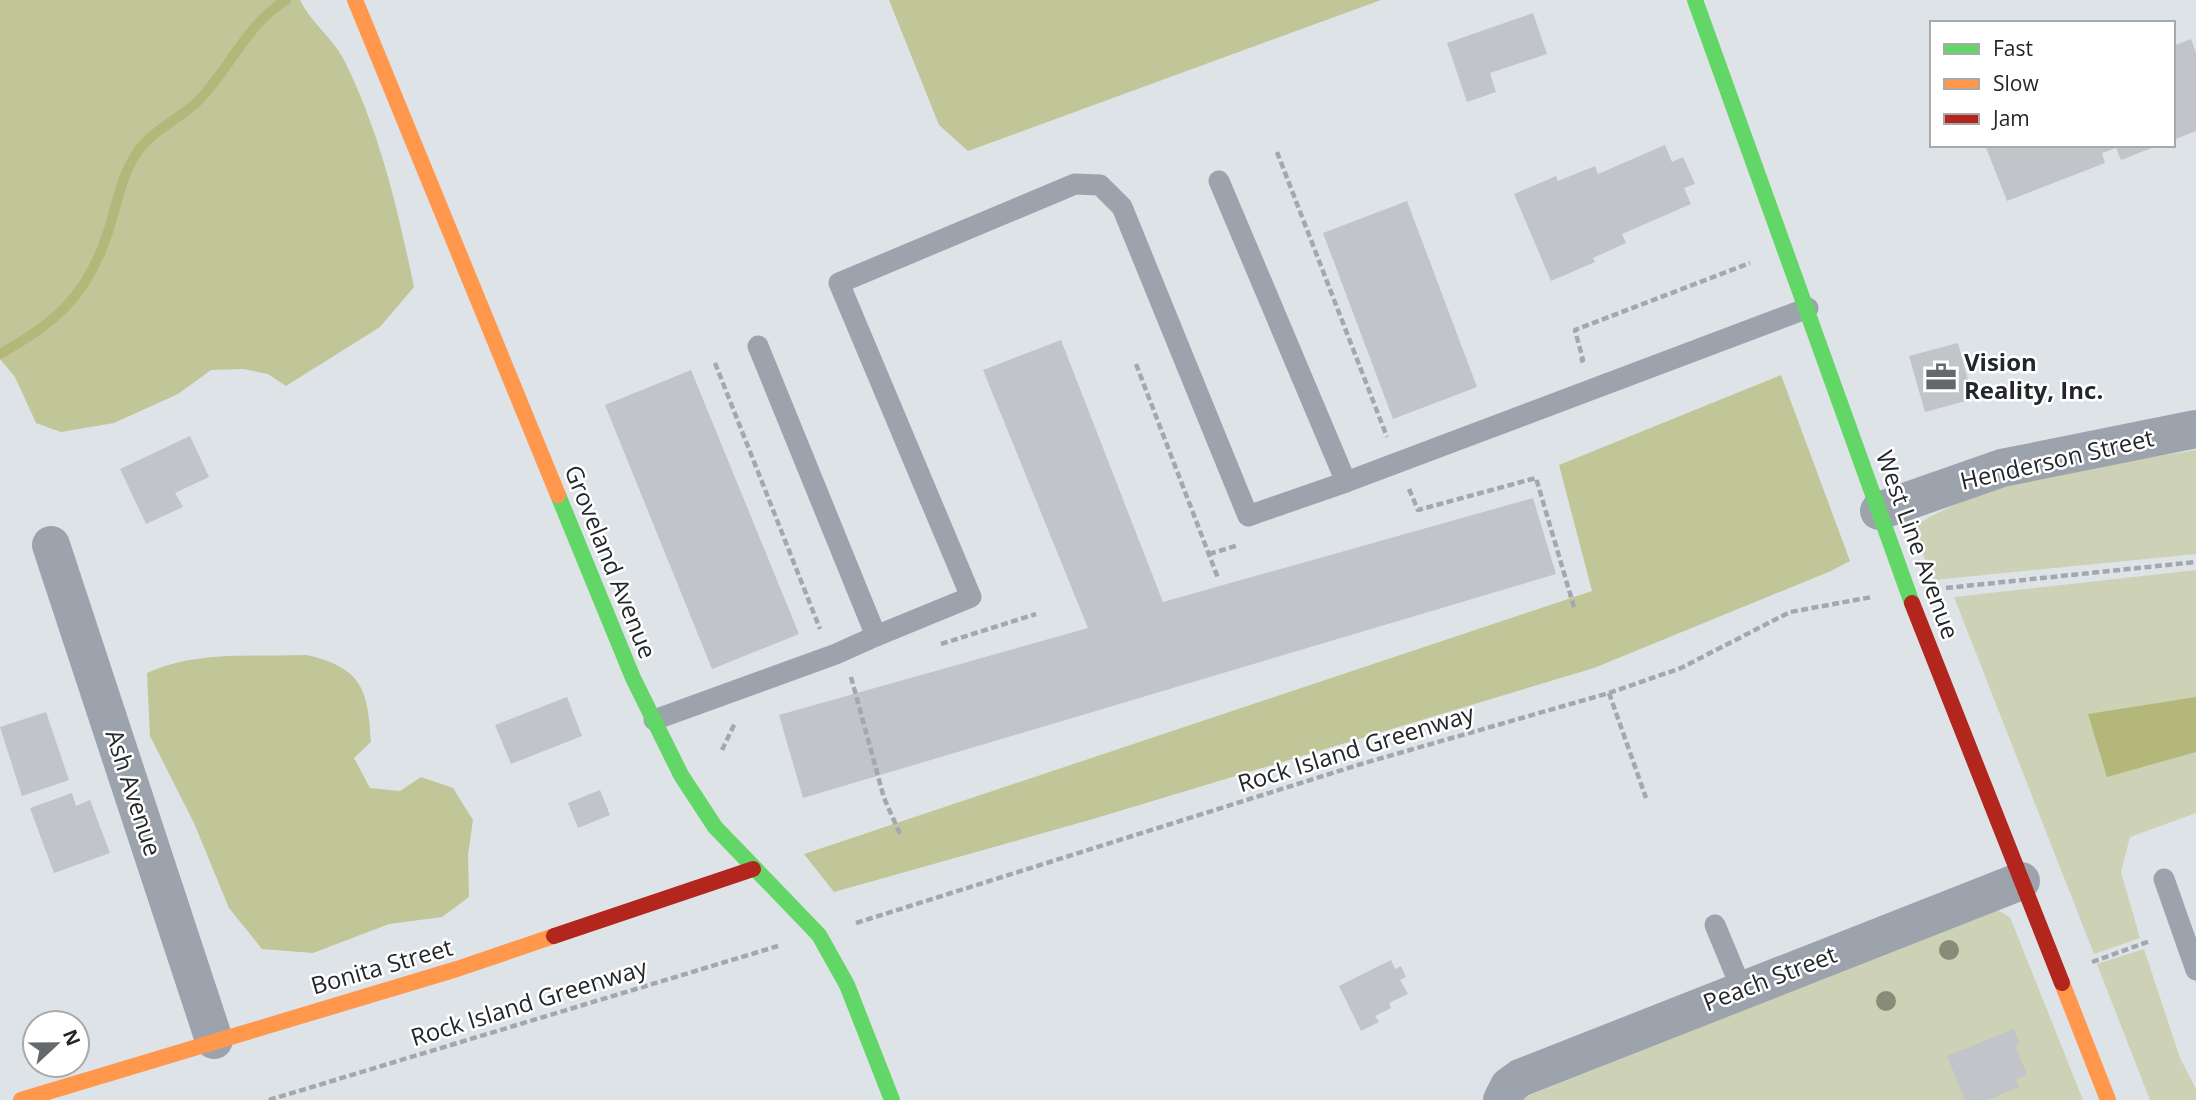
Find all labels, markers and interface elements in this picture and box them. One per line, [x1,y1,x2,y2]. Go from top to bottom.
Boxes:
legend [1930,21,2175,147]
text: Fast [1993,34,2033,62]
text: Slow [1993,69,2039,97]
text: Jam [1991,104,2030,132]
place label: Vision Reality, Inc. [1964,345,2103,406]
office icon: Vision Reality, Inc. [1924,360,1958,394]
street label: Henderson Street [1957,420,2157,497]
street label: West Line Avenue [1869,446,1968,643]
street label: Groveland Avenue [558,460,665,663]
street label: Rock Island Greenway [1233,696,1479,799]
street label: Ash Avenue [98,725,170,860]
street label: Bonita Street [307,930,456,1002]
street label: Peach Street [1698,937,1841,1018]
street label: Rock Island Greenway [406,950,652,1053]
north arrow [21,1009,91,1079]
text: N [57,1026,87,1050]

